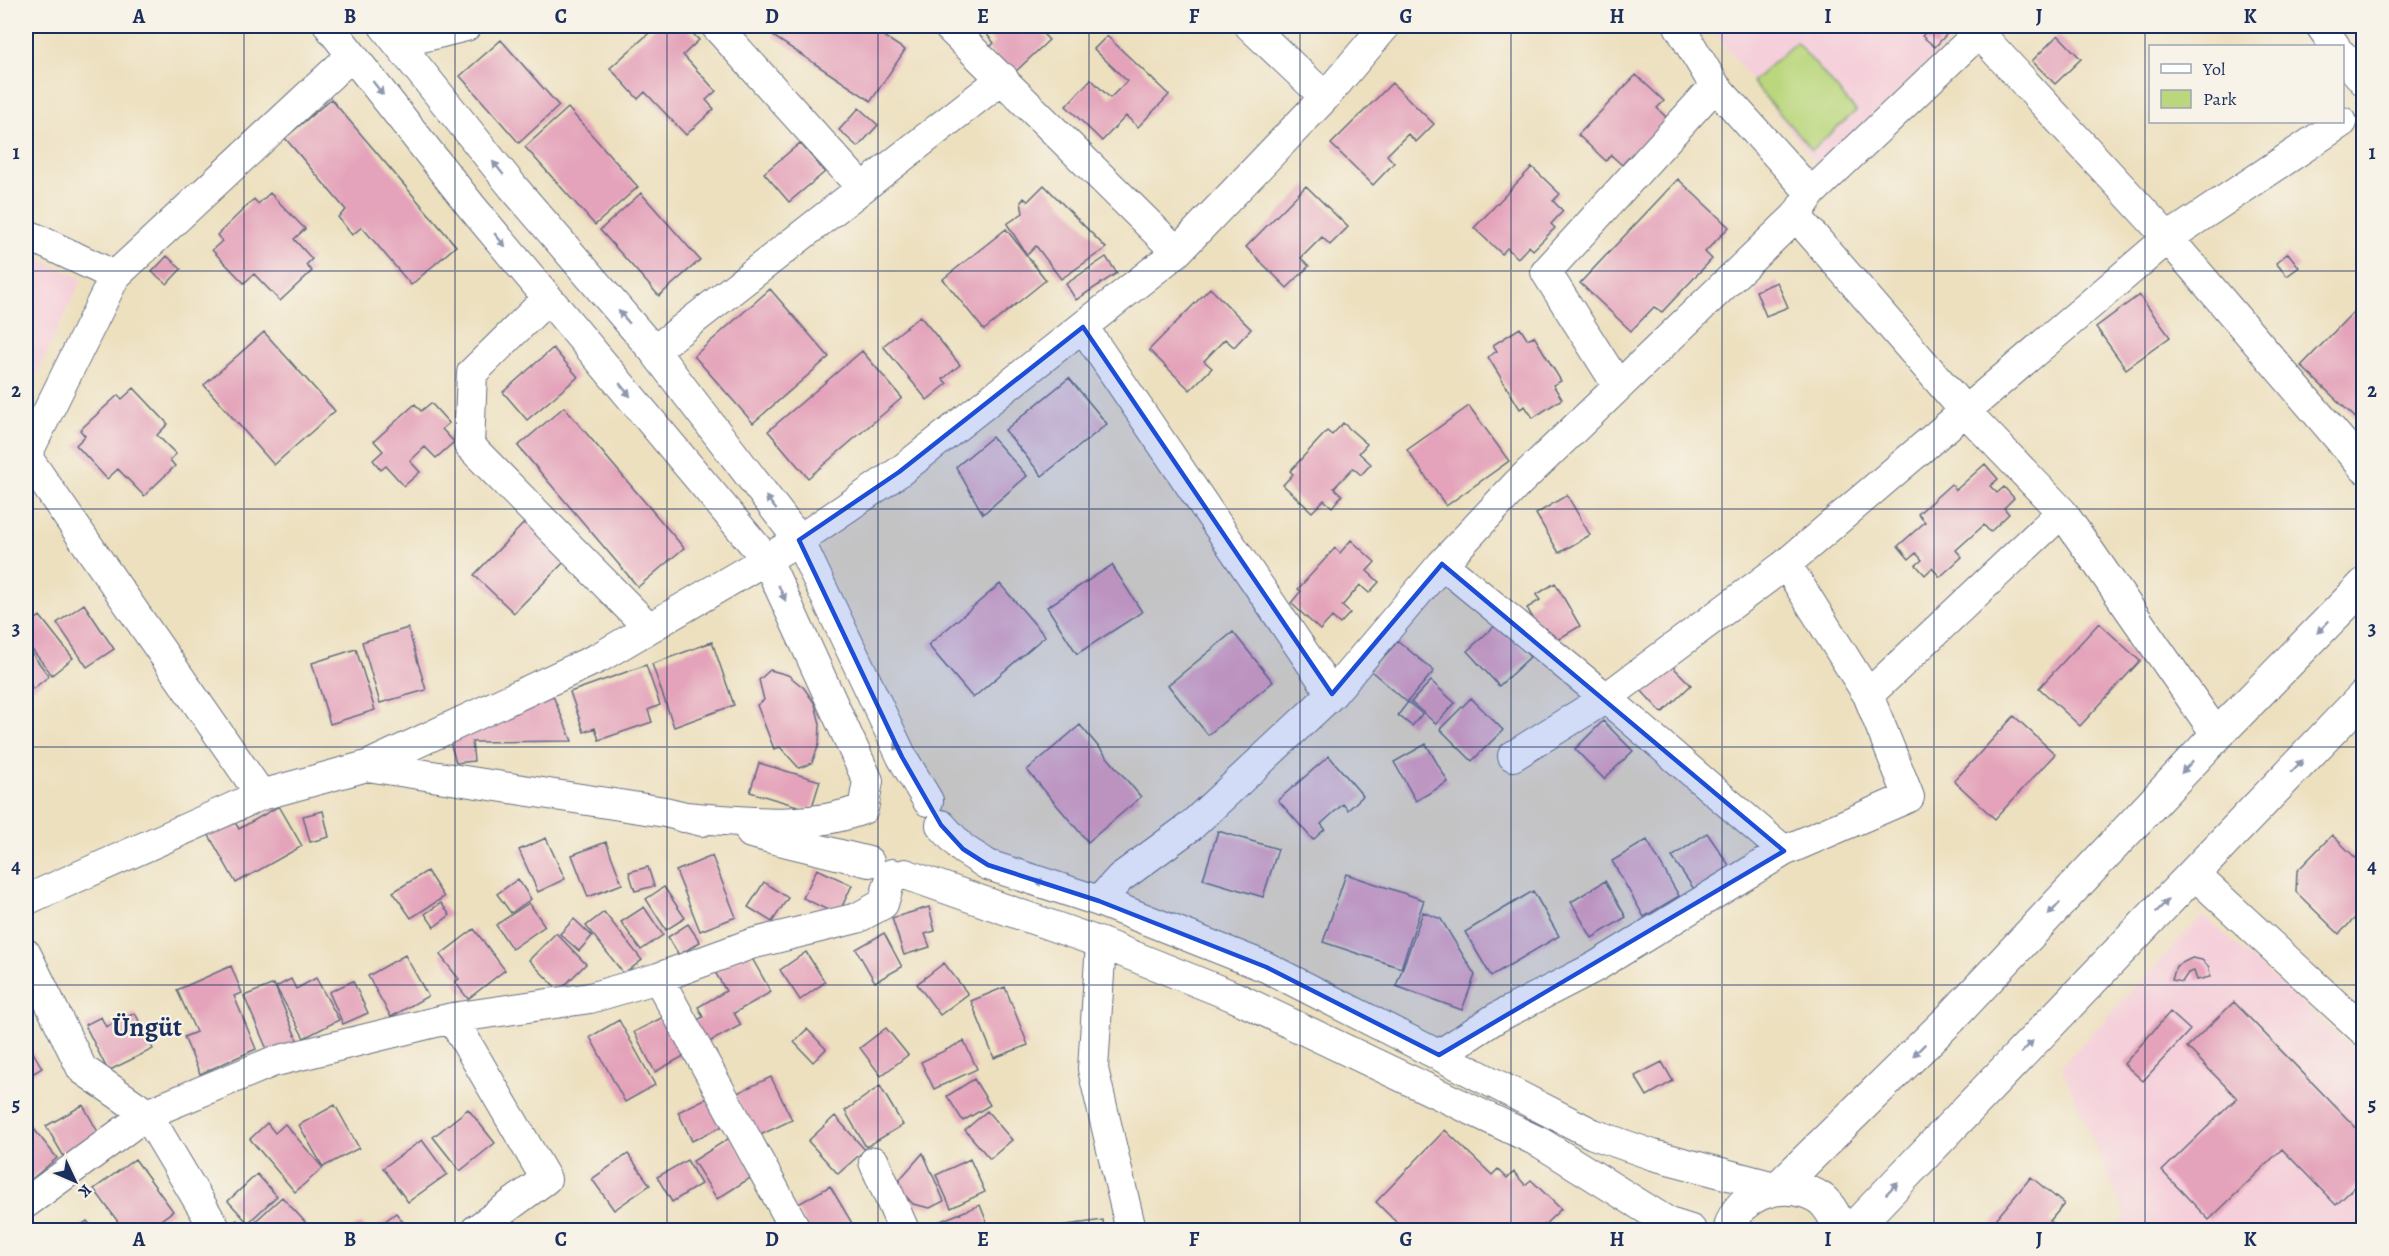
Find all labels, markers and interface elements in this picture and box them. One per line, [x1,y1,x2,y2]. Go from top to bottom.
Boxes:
text: A [132,3,146,30]
text: B [344,3,356,30]
text: C [555,3,567,30]
text: D [765,3,779,30]
text: E [977,3,989,30]
text: F [1189,3,1200,30]
text: G [1399,3,1413,30]
text: H [1610,3,1625,30]
text: I [1824,3,1832,30]
text: J [2036,3,2043,30]
text: K [2243,3,2257,30]
legend [2149,45,2344,123]
text: Yol [2202,57,2226,81]
one-way arrow [372,80,385,96]
text: Park [2203,87,2237,111]
text: 1 [12,139,20,166]
text: 1 [2368,139,2376,166]
one-way arrow [492,161,504,176]
one-way arrow [493,232,506,247]
one-way arrow [618,309,631,325]
text: 2 [11,377,21,404]
text: 2 [2367,377,2377,404]
one-way arrow [618,382,631,397]
one-way arrow [765,495,777,510]
one-way arrow [778,584,787,602]
text: 3 [12,615,20,642]
text: 3 [2368,615,2376,642]
one-way arrow [2316,619,2330,633]
one-way arrow [894,741,903,758]
one-way arrow [2180,759,2194,774]
one-way arrow [2289,759,2303,773]
text: 4 [11,853,21,880]
text: 4 [2367,853,2377,880]
one-way arrow [1034,878,1052,887]
one-way arrow [2154,900,2168,914]
one-way arrow [2047,902,2061,916]
district label: Üngüt [112,1009,182,1045]
one-way arrow [2020,1040,2034,1055]
one-way arrow [1912,1042,1926,1056]
text: 5 [12,1091,20,1118]
text: 5 [2368,1091,2376,1118]
north arrow [45,1151,105,1211]
text: K [73,1179,97,1202]
one-way arrow [1885,1181,1899,1196]
text: A [132,1226,146,1253]
text: B [344,1226,356,1253]
text: C [555,1226,567,1253]
text: D [765,1226,779,1253]
text: E [977,1226,989,1253]
text: F [1189,1226,1200,1253]
text: G [1399,1226,1413,1253]
text: H [1610,1226,1625,1253]
text: I [1824,1226,1832,1253]
text: J [2036,1226,2043,1253]
text: K [2243,1226,2257,1253]

